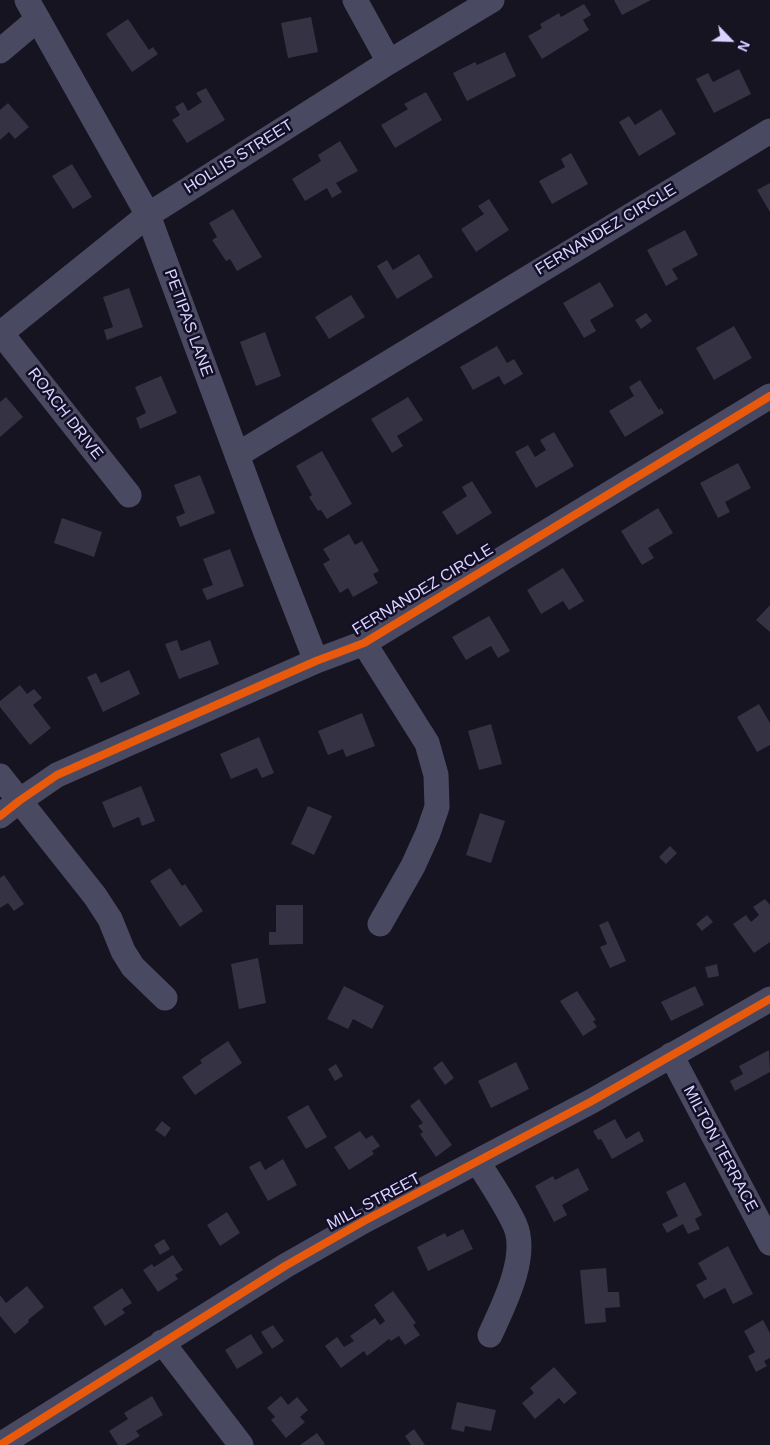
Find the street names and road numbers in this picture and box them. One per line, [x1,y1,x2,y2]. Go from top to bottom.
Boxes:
street label: HOLLIS STREET [181,116,297,198]
street label: FERNANDEZ CIRCLE [532,180,680,280]
street label: PETIPAS LANE [160,267,216,379]
street label: ROACH DRIVE [23,364,107,464]
street label: FERNANDEZ CIRCLE [349,540,497,640]
street label: MILTON TERRACE [679,1083,761,1215]
street label: MILL STREET [324,1169,424,1235]

